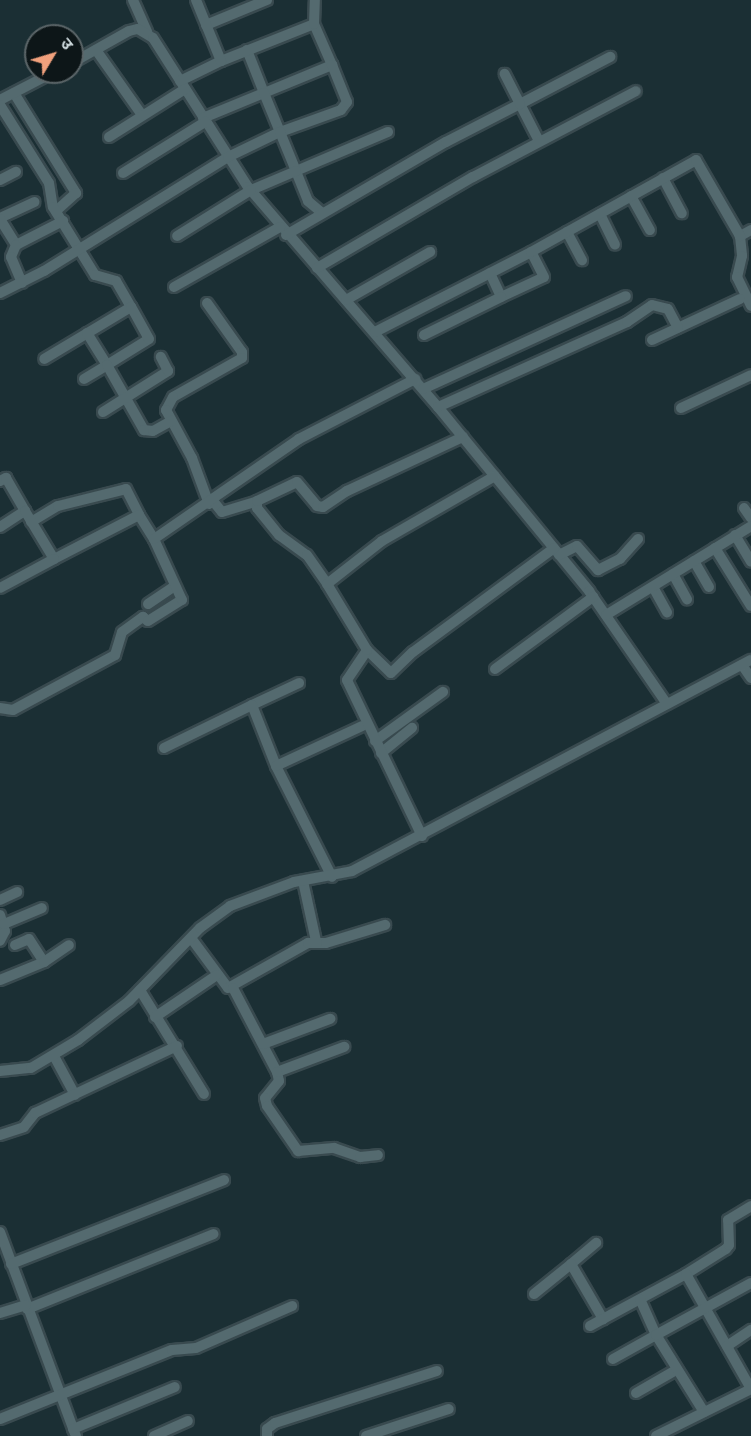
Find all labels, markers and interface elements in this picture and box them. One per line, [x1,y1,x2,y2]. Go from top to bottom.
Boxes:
north arrow [24,24,84,84]
text: उ [55,33,79,55]

